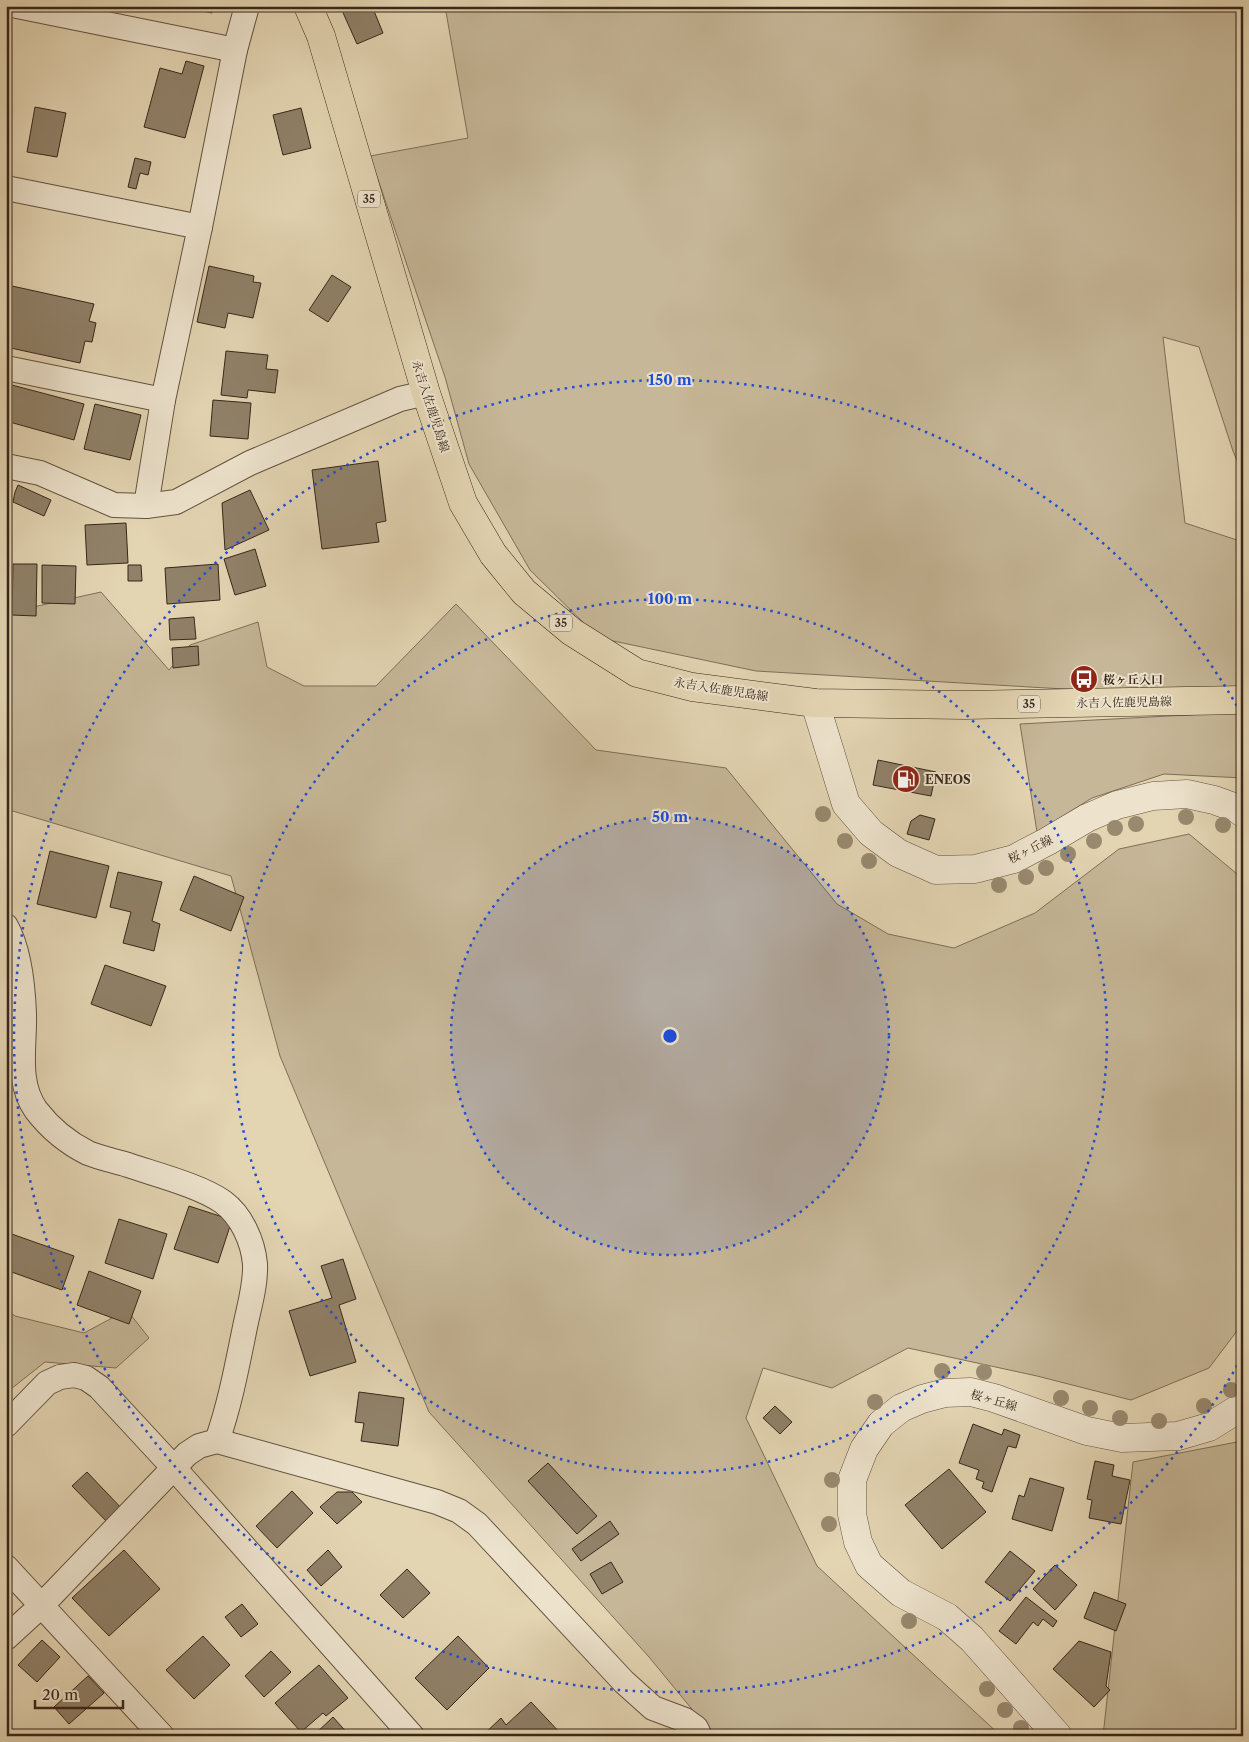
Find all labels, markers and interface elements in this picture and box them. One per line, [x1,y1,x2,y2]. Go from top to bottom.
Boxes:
road number: 35 [358,190,380,208]
street label: 永吉入佐鹿児島線 [409,358,453,454]
text: 150 m [648,370,692,389]
text: 100 m [648,589,692,608]
road number: 35 [550,614,572,632]
bus stop icon: 桜ヶ丘入口 [1069,664,1099,694]
place label: 桜ヶ丘入口 [1103,672,1163,687]
street label: 永吉入佐鹿児島線 [672,674,770,704]
street label: 永吉入佐鹿児島線 [1076,694,1172,710]
road number: 35 [1018,696,1040,712]
fuel station icon: ENEOS [891,764,921,794]
place label: ENEOS [925,772,971,787]
text: 50 m [652,807,688,826]
street label: 桜ヶ丘線 [1005,832,1055,866]
centre of rings [661,1027,679,1045]
street label: 桜ヶ丘線 [969,1386,1019,1414]
scale bar [35,1677,122,1709]
text: 20 m [42,1685,78,1704]

